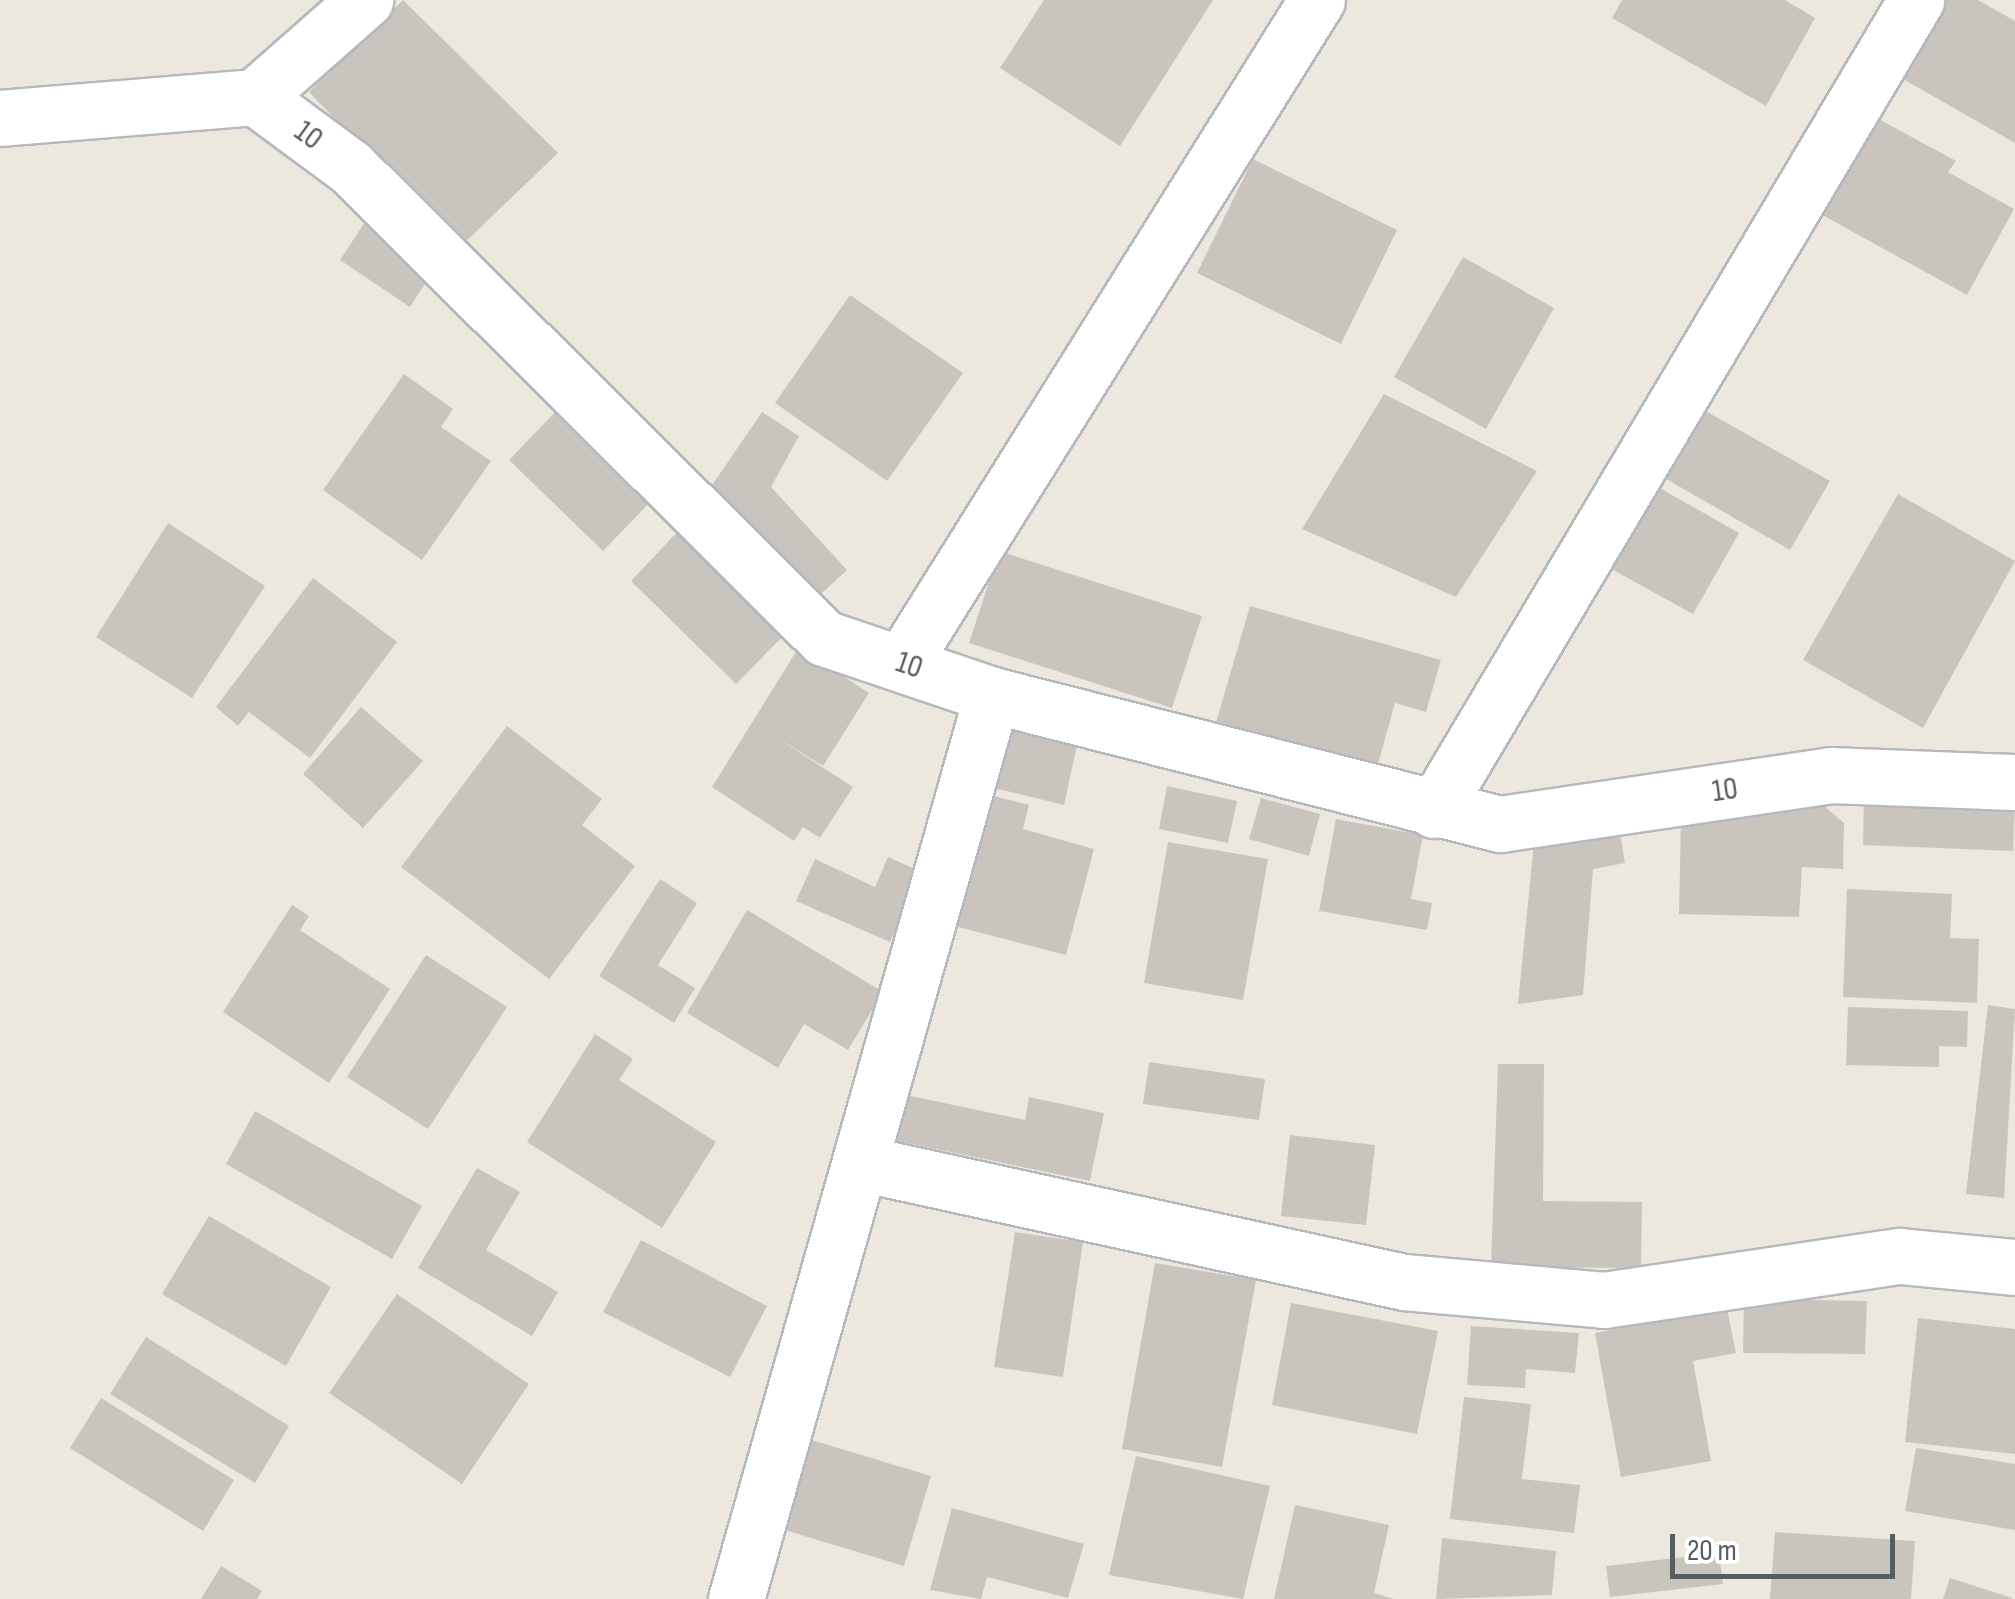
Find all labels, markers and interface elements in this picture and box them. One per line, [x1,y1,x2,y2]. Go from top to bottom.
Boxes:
street label: 10 [286,113,330,159]
street label: 10 [891,644,927,688]
street label: 10 [1710,770,1740,812]
scale bar [1675,1514,1900,1576]
text: 20 m [1687,1533,1737,1569]

